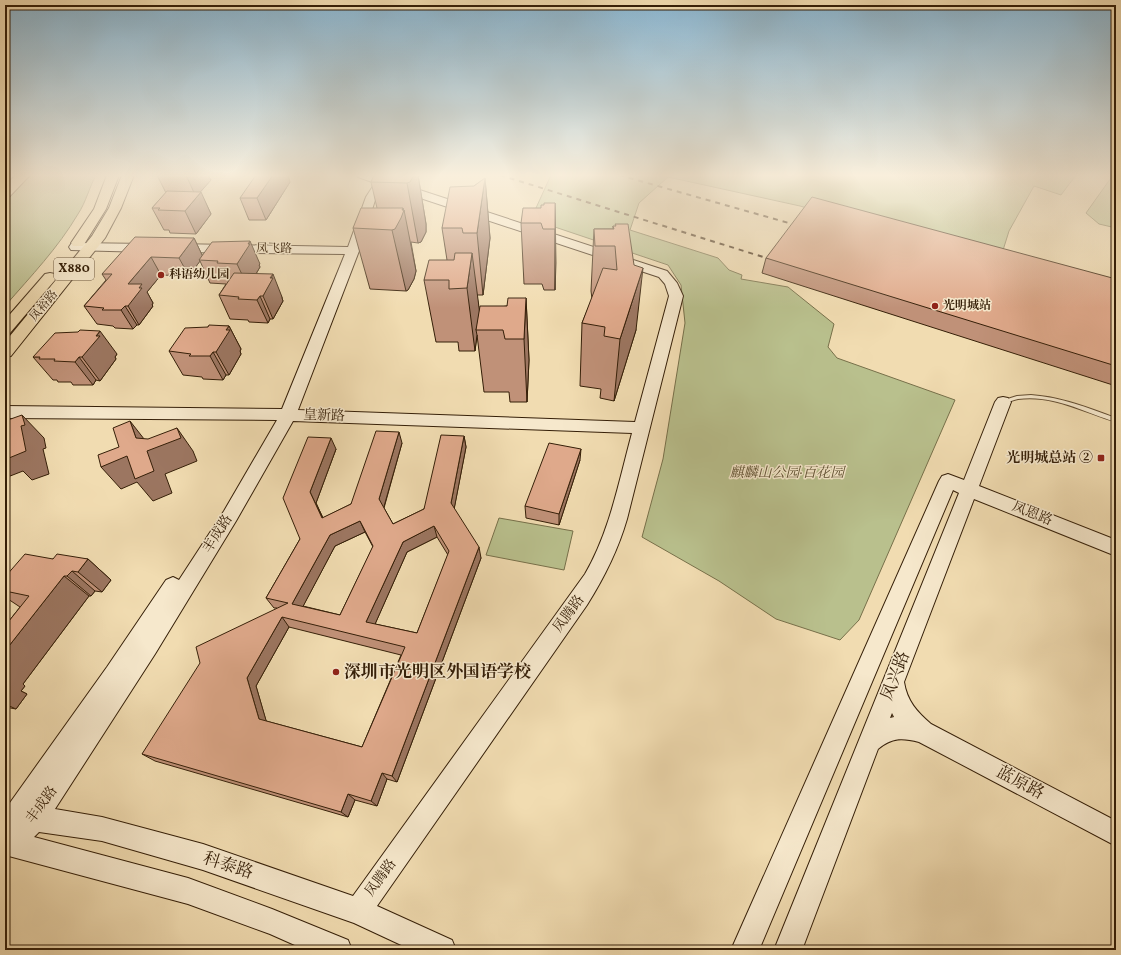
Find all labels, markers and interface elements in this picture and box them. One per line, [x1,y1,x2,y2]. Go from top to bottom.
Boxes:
street label: 凤飞路 [256,241,292,257]
road number: X880 [54,258,94,280]
place label: 科语幼儿园 [169,267,229,283]
marker: 科语幼儿园 [156,270,166,280]
street label: 凤裕路 [26,287,62,325]
place label: 光明城站 [943,298,991,314]
marker: 光明城站 [930,301,940,311]
street label: 皇新路 [303,406,345,426]
place label: 光明城总站 ② [1006,449,1093,468]
marker: 光明城总站 ② [1096,453,1106,463]
park label: 麒麟山公园·百花园 [730,464,846,483]
street label: 凤恩路 [1009,497,1055,531]
street label: 丰成路 [199,511,237,557]
street label: 凤腾路 [549,591,589,637]
street label: 凤兴路 [876,648,916,704]
place label: 深圳市光明区外国语学校 [344,661,531,684]
marker: 深圳市光明区外国语学校 [331,667,341,677]
street label: 蓝原路 [992,761,1048,805]
street label: 丰成路 [22,782,62,828]
street label: 科泰路 [200,847,256,885]
street label: 凤腾路 [361,855,401,901]

